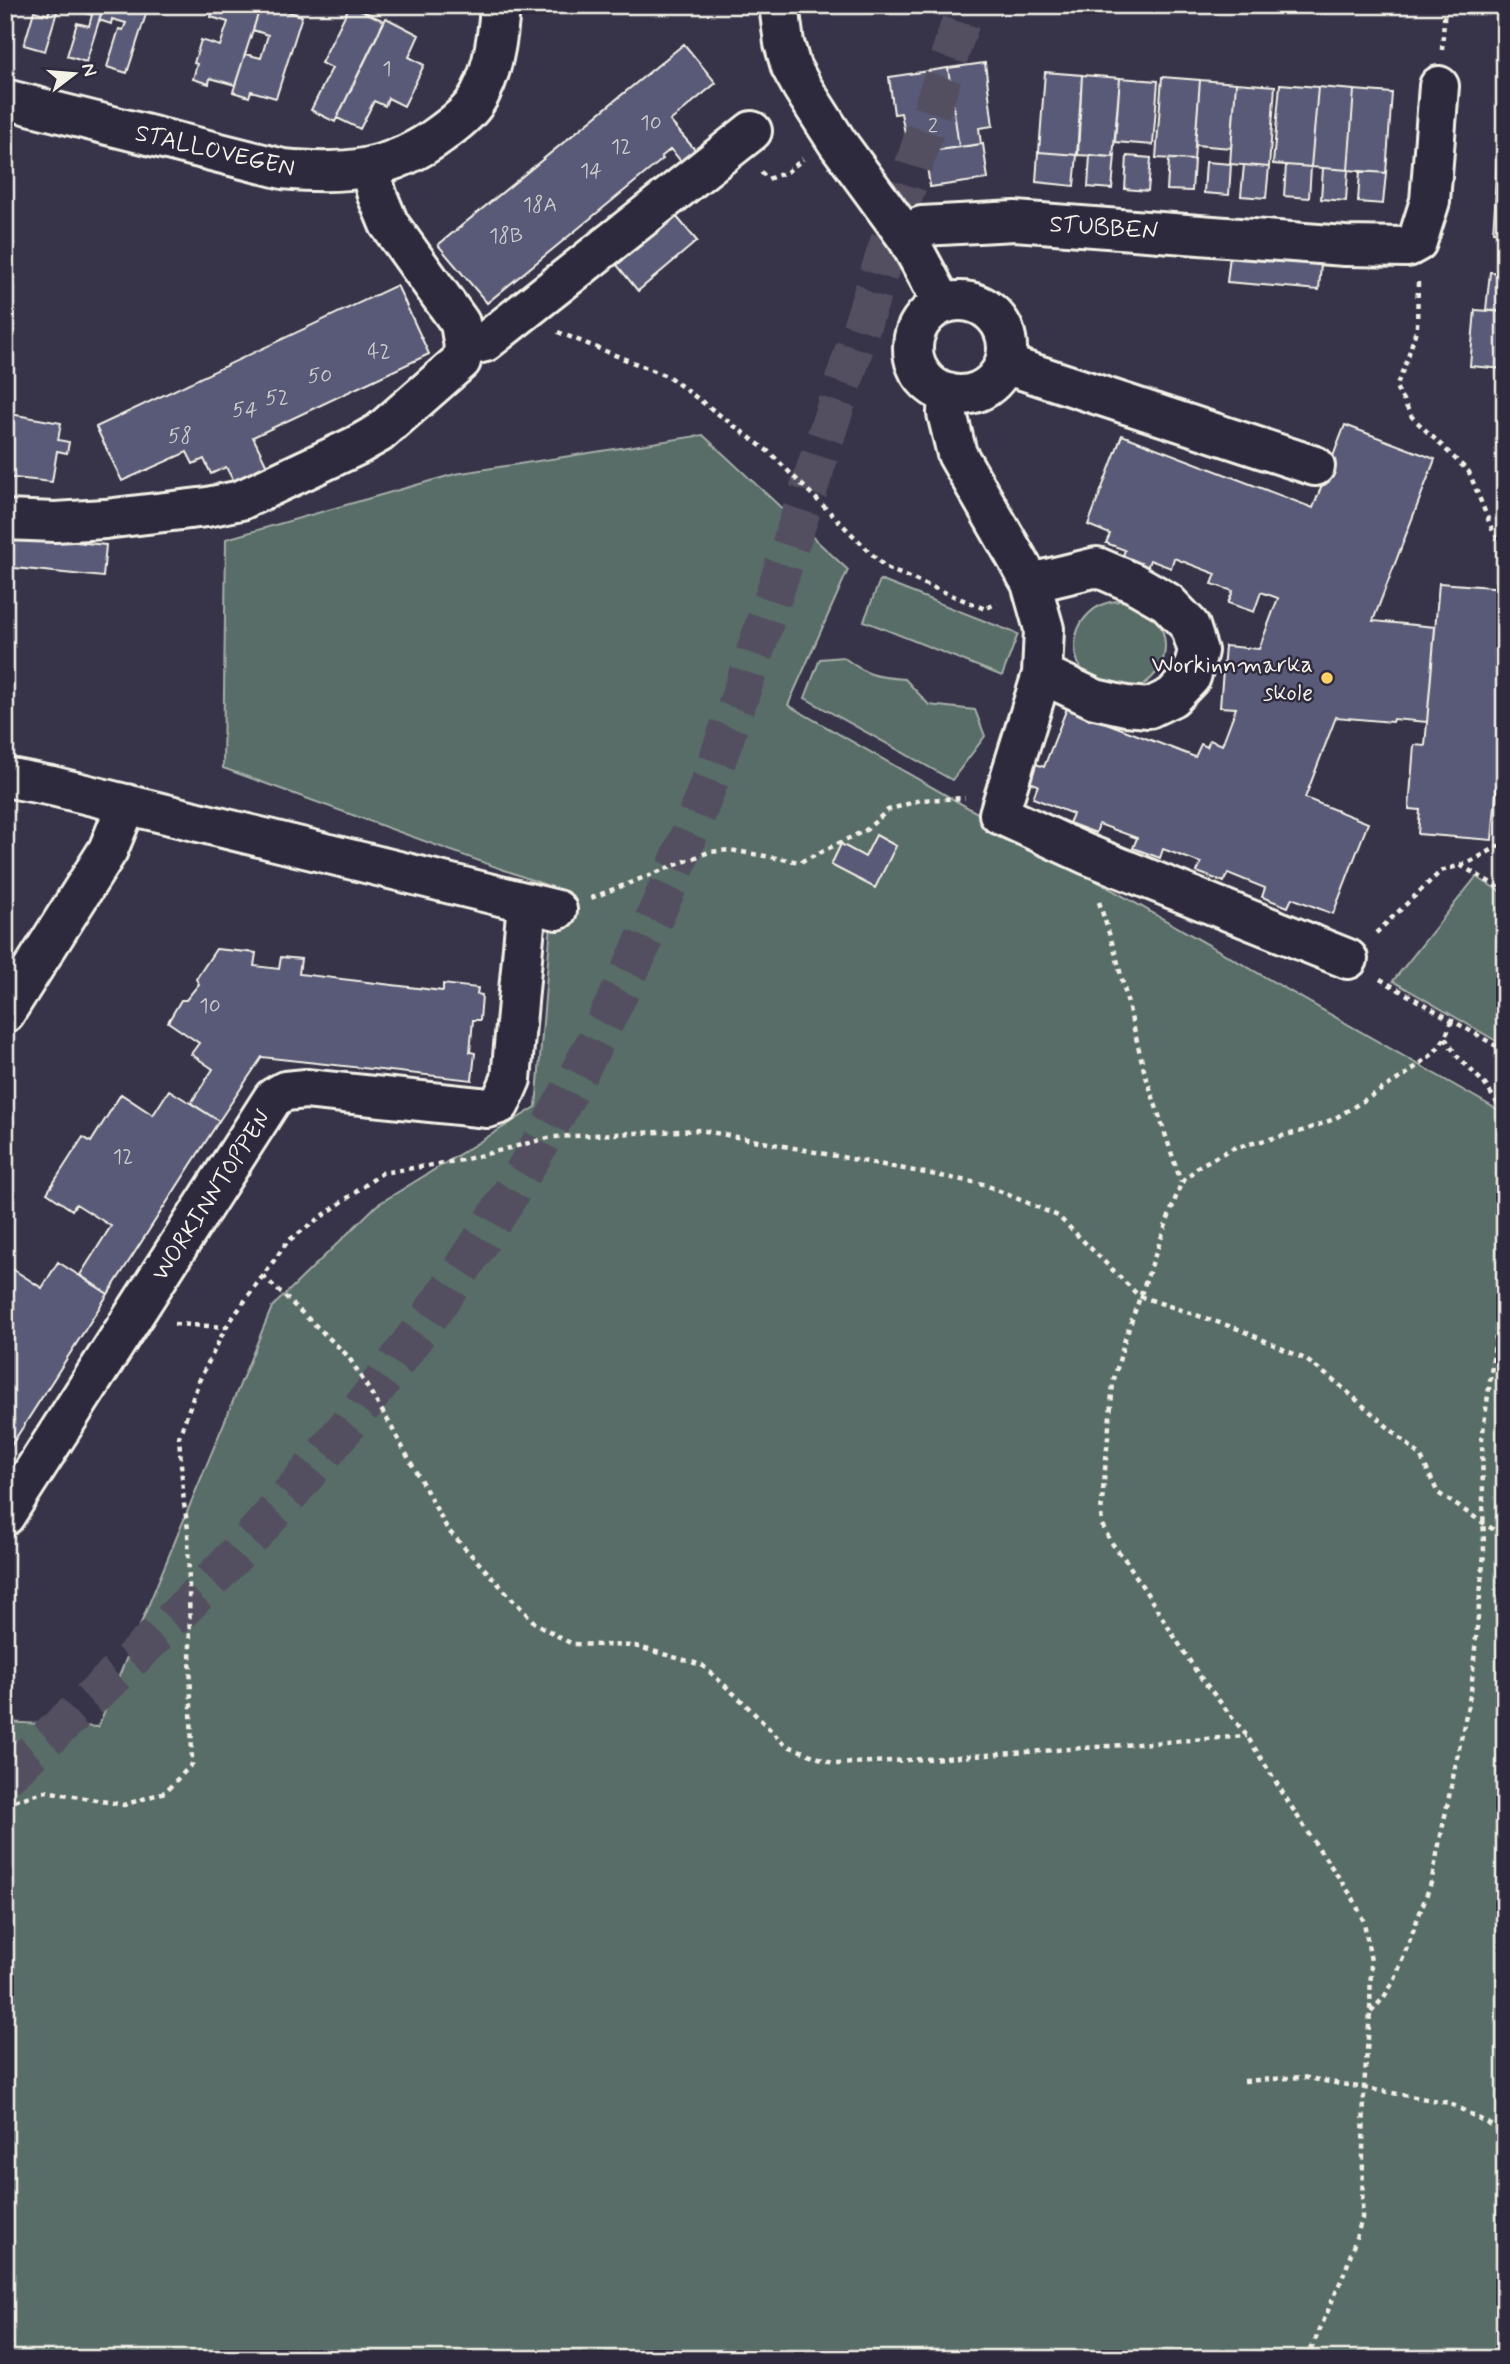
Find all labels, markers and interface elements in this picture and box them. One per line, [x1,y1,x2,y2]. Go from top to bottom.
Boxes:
north arrow [38,38,108,108]
house number: 1 [382,55,392,83]
text: N [75,60,103,79]
house number: 10 [640,109,662,137]
house number: 2 [928,112,938,140]
street label: STALLOVEGEN [132,118,297,185]
house number: 12 [611,133,631,161]
house number: 14 [580,157,602,185]
house number: 18A [523,191,557,219]
street label: STUBBEN [1048,209,1159,248]
house number: 18B [489,222,523,250]
house number: 42 [367,338,391,366]
house number: 50 [308,362,332,390]
house number: 52 [265,384,289,412]
house number: 54 [232,396,258,424]
house number: 58 [168,422,192,450]
place label: Workinnmarka skole [1152,650,1313,709]
marker: Workinnmarka skole [1319,670,1335,686]
house number: 10 [199,992,221,1020]
street label: WORKINNTOPPEN [145,1104,279,1287]
house number: 12 [113,1143,133,1171]

